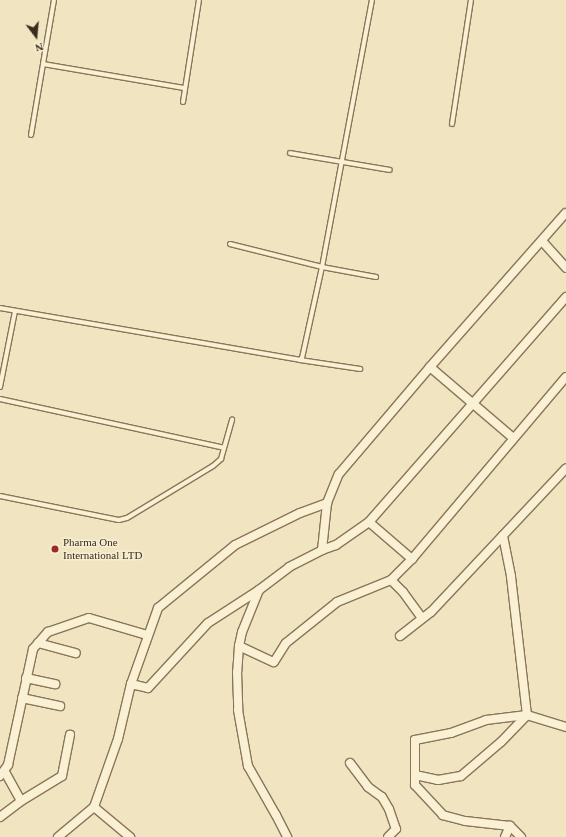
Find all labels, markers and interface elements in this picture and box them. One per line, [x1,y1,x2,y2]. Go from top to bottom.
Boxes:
north arrow [16,16,56,56]
text: N [34,41,45,54]
place label: Pharma One International LTD [63,536,142,562]
marker: Pharma One International LTD [50,544,60,554]

